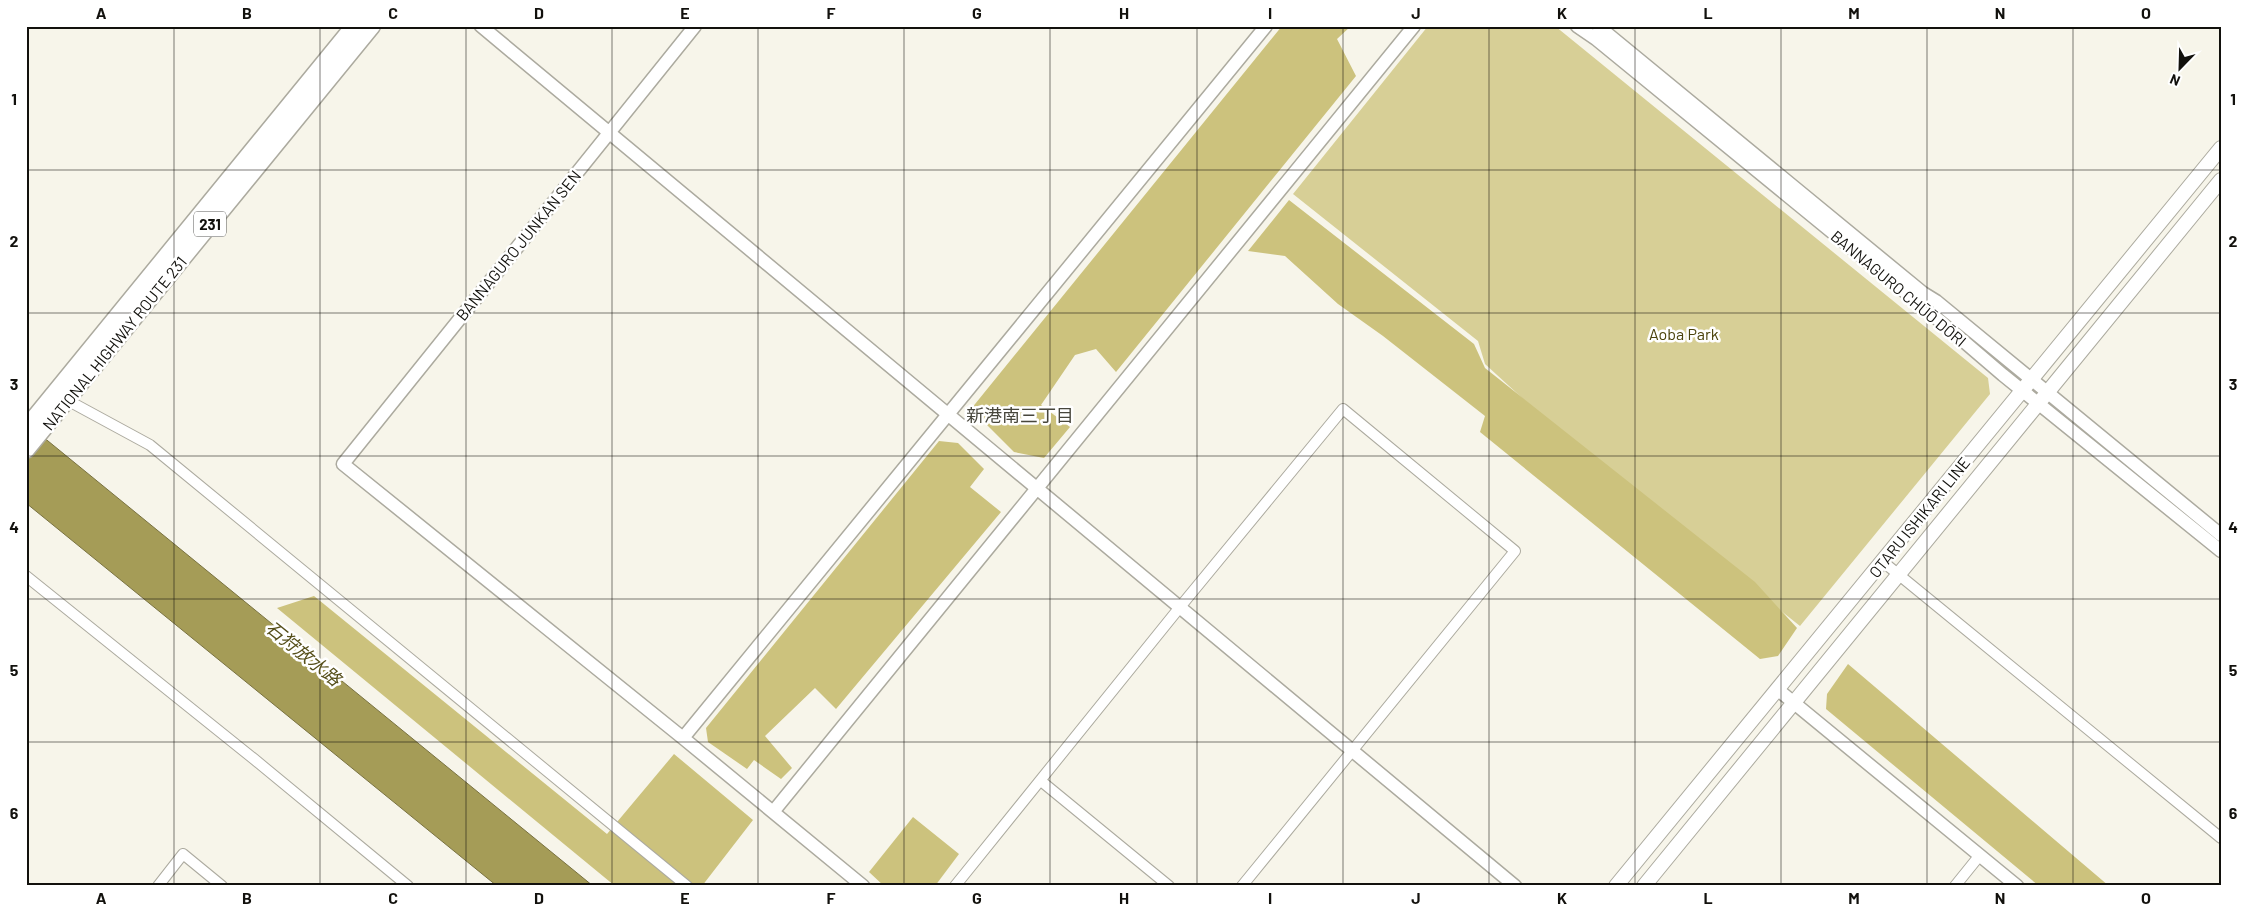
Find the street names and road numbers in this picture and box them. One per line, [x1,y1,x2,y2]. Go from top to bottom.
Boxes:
street label: BANNAGURO JUNKAN SEN [452,166,584,324]
road number: 231 [194,212,226,236]
street label: BANNAGURO CHŪŌ DŌRI [1828,226,1970,350]
street label: NATIONAL HIGHWAY ROUTE 231 [38,252,190,434]
street label: OTARU ISHIKARI LINE [1864,453,1974,581]

